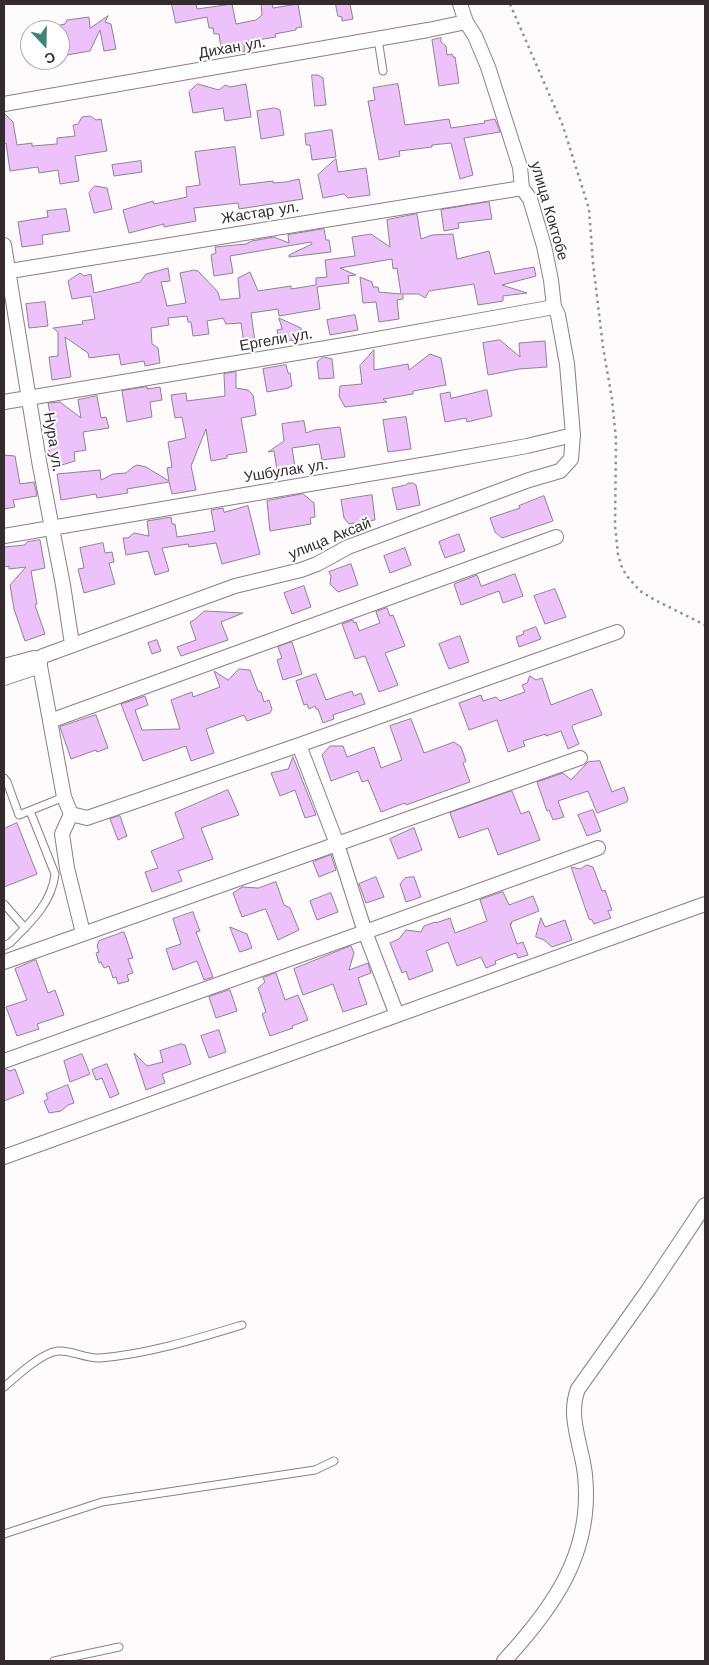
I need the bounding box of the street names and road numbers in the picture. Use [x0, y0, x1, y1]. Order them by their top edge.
street label: Дихан ул. [197, 33, 267, 63]
street label: улица Коктобе [526, 160, 572, 262]
street label: Жастар ул. [220, 198, 300, 228]
street label: Ергели ул. [238, 325, 314, 355]
street label: Нура ул. [39, 411, 67, 473]
street label: Ушбулак ул. [243, 455, 329, 487]
street label: улица Аксай [286, 514, 374, 564]

